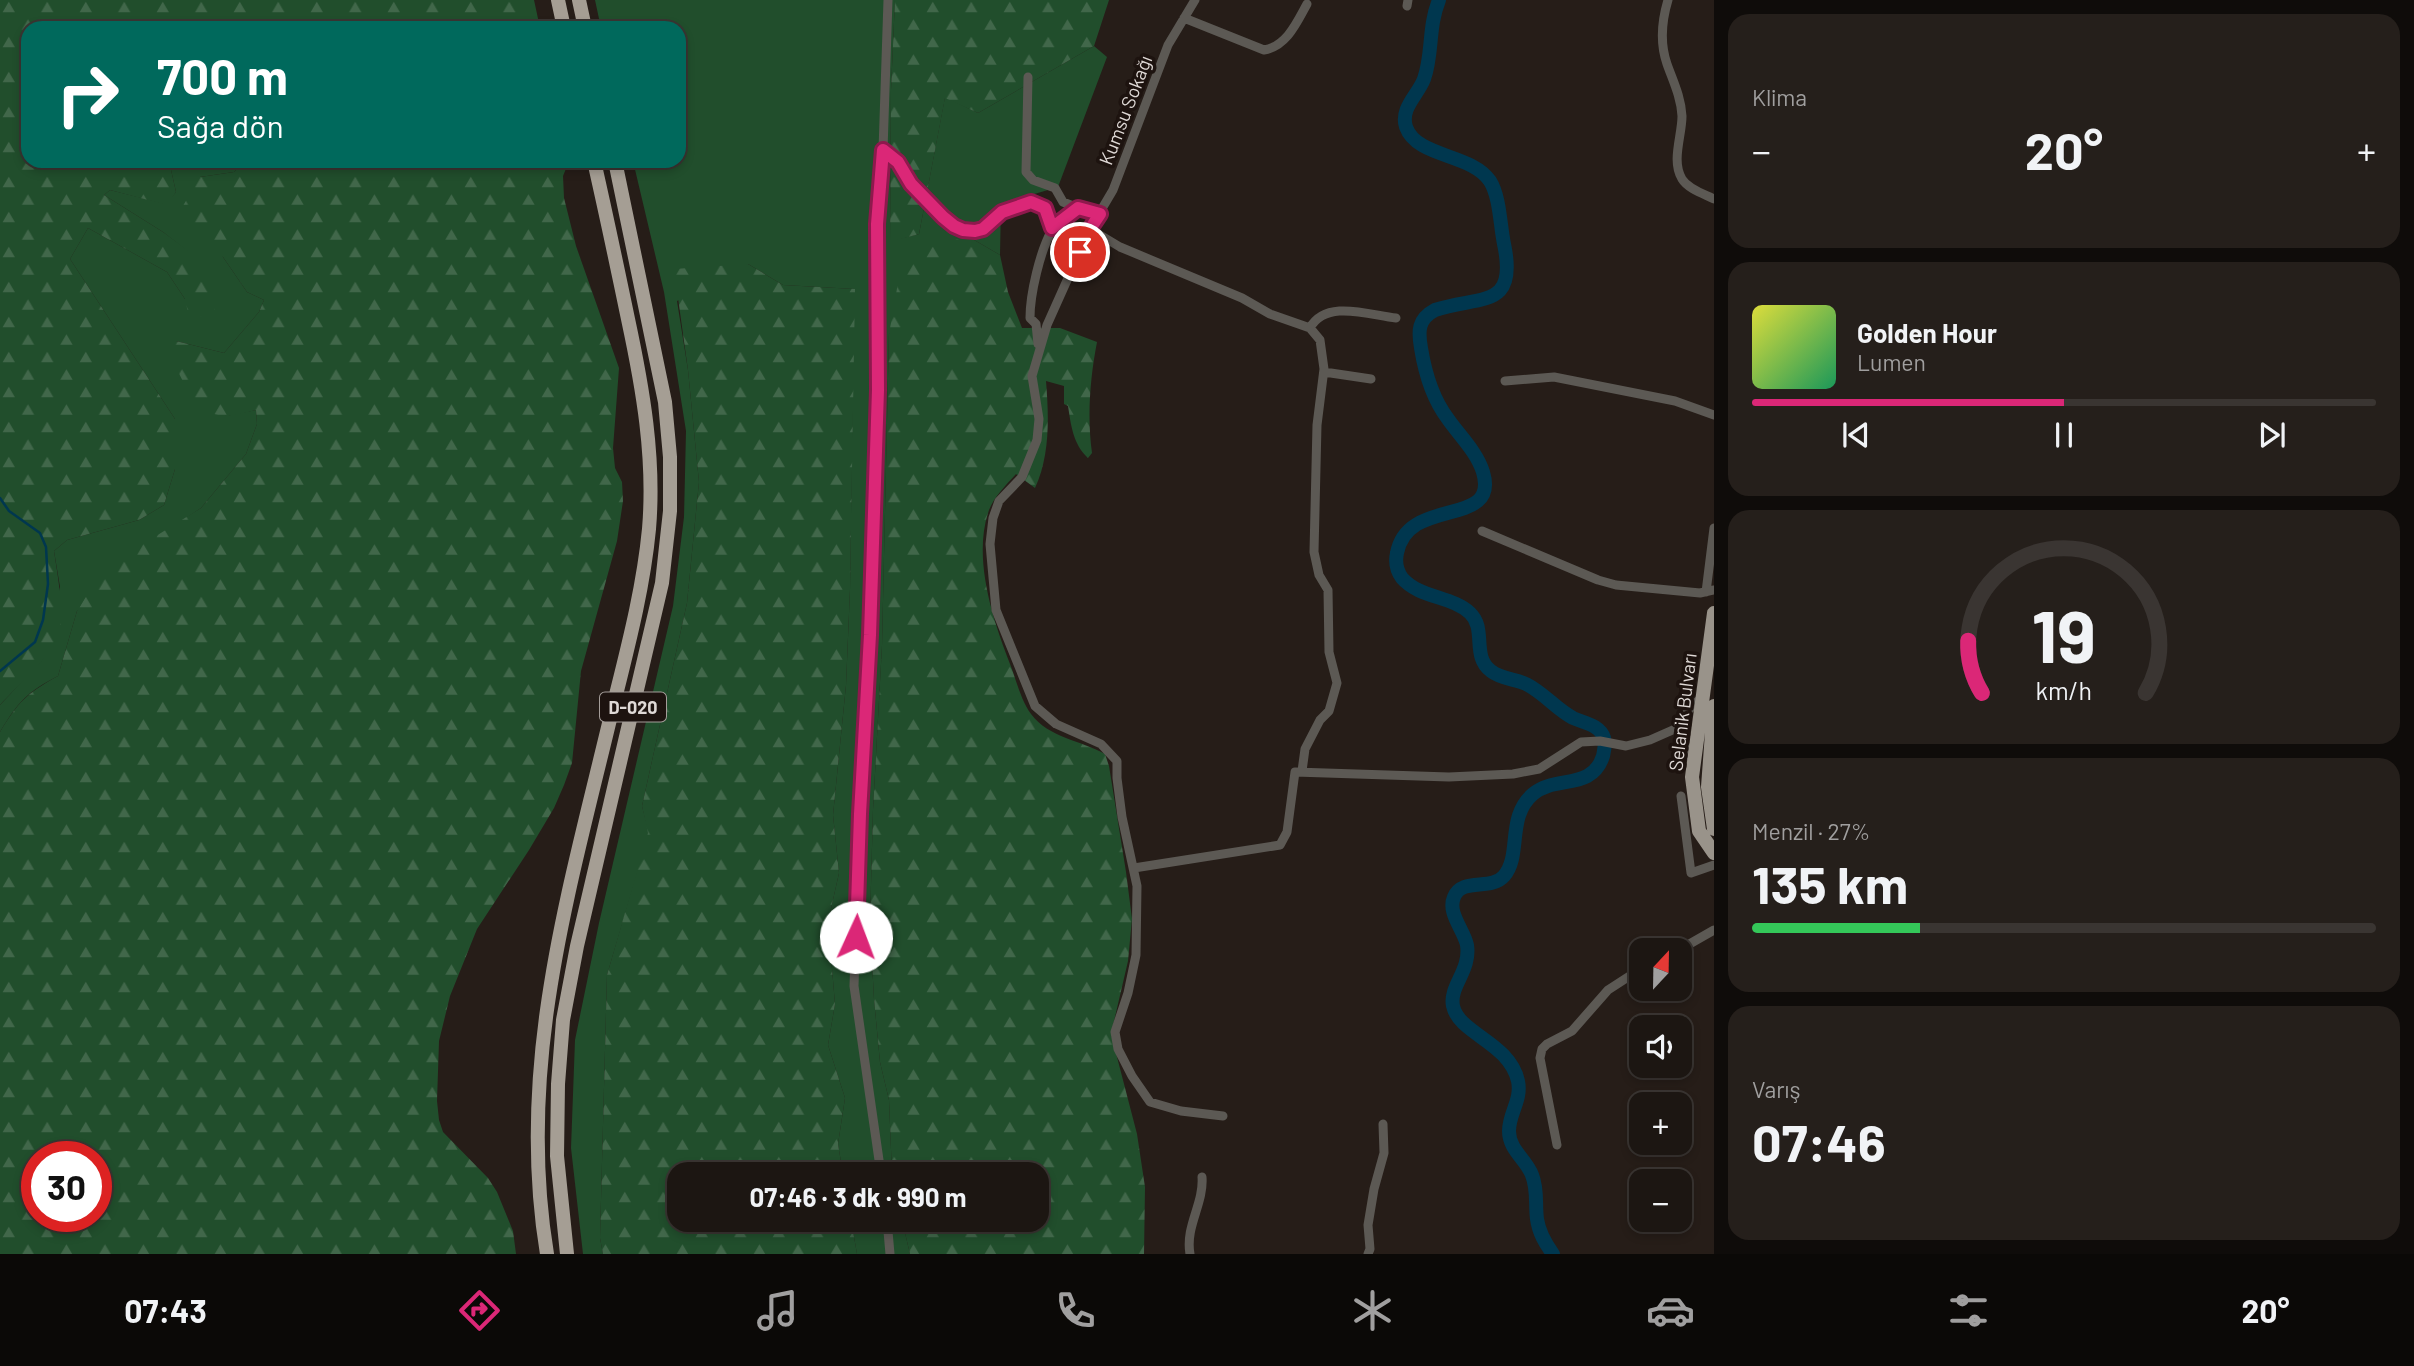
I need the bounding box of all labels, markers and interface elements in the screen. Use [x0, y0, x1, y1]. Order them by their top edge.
text: 700 m [157, 46, 288, 105]
icon: right [42, 49, 133, 140]
street label: Kumsu Sokağı [1094, 52, 1156, 168]
text: Klima [1752, 83, 1807, 111]
text: Sağa dön [157, 106, 284, 144]
text: 20° [2025, 118, 2103, 180]
text: − [1752, 127, 1771, 173]
text: + [2357, 127, 2376, 173]
pin [1050, 222, 1110, 282]
icon: arrive [1061, 233, 1099, 271]
text: Golden Hour [1857, 317, 1997, 348]
text: Lumen [1857, 348, 1926, 376]
icon: previous [1837, 416, 1875, 454]
icon: pause [2045, 416, 2083, 454]
icon: next [2253, 416, 2291, 454]
text: 19 [2032, 590, 2096, 678]
street label: Selanik Bulvarı [1663, 652, 1701, 772]
text: km/h [2036, 675, 2092, 705]
road number: D-020 [600, 692, 666, 722]
text: Menzil · 27% [1752, 817, 1870, 845]
text: 135 km [1752, 852, 1908, 914]
position arrow [819, 900, 893, 974]
north arrow [1629, 938, 1692, 1001]
map controls [1629, 938, 1692, 1232]
button: sound [1629, 1015, 1692, 1078]
text: Varış [1752, 1075, 1801, 1103]
button: + [1629, 1092, 1692, 1155]
text: 07:46 [1752, 1110, 1886, 1172]
speed limit sign: 30 [21, 1141, 112, 1232]
button: − [1629, 1169, 1692, 1232]
text: 07:46 · 3 dk · 990 m [749, 1181, 967, 1212]
icon: directions [455, 1286, 504, 1335]
icon: music [753, 1286, 802, 1335]
icon: phone [1051, 1286, 1100, 1335]
icon: climate [1348, 1286, 1397, 1335]
icon: car [1646, 1286, 1695, 1335]
icon: filters [1944, 1286, 1993, 1335]
text: 07:43 [124, 1291, 207, 1329]
text: 20° [2241, 1291, 2290, 1329]

